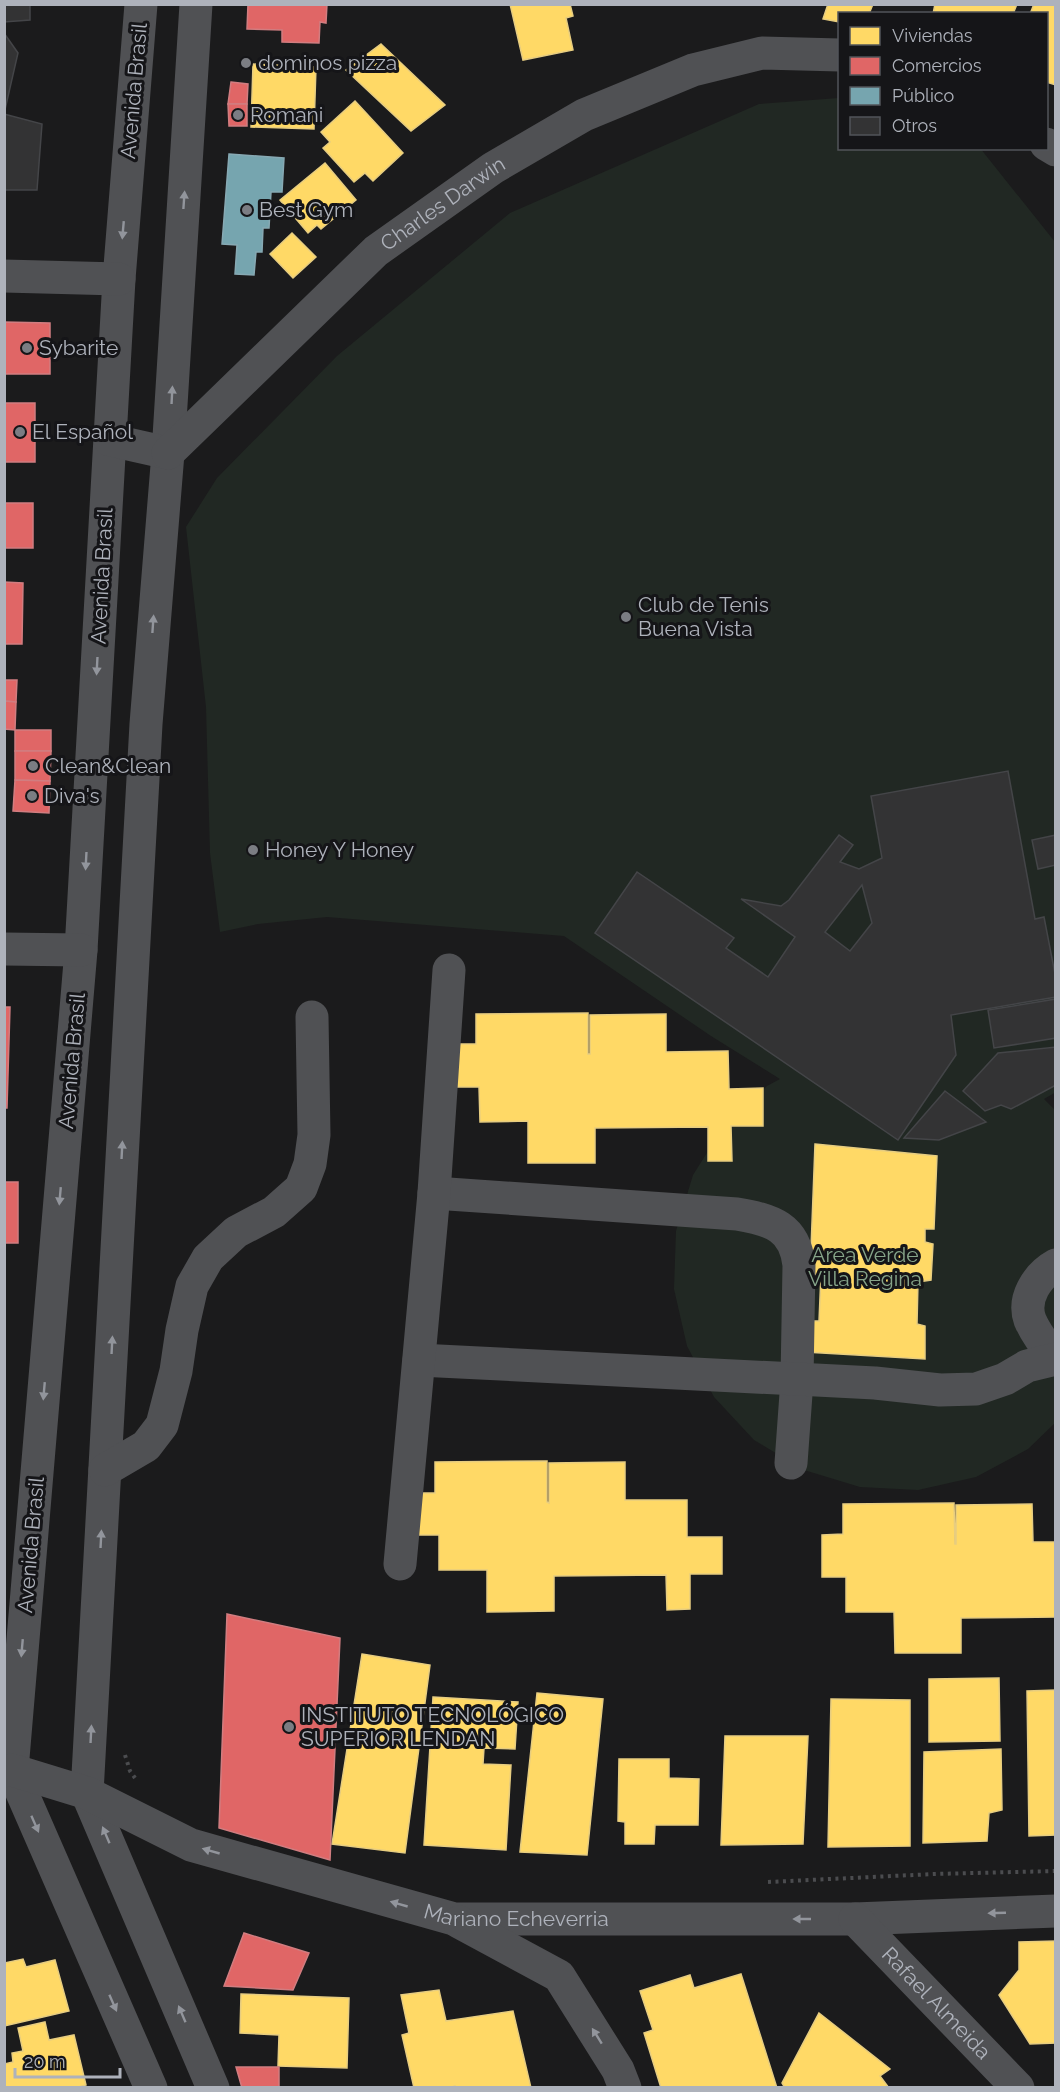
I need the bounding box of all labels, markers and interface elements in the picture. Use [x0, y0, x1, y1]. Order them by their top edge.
legend [838, 12, 1048, 150]
street label: Avenida Brasil [115, 22, 152, 160]
text: Viviendas [892, 25, 973, 46]
place label: dominos pizza [258, 50, 397, 75]
text: Comercios [892, 55, 982, 76]
marker: dominos pizza [239, 56, 253, 70]
text: Público [892, 85, 955, 106]
place label: Romani [250, 102, 323, 127]
marker: Romani [231, 108, 245, 122]
text: Otros [892, 115, 937, 136]
street label: Charles Darwin [376, 151, 509, 256]
one-way arrow [179, 191, 188, 210]
place label: Best Gym [259, 197, 353, 222]
marker: Best Gym [240, 203, 254, 217]
one-way arrow [118, 221, 128, 240]
place label: Sybarite [39, 335, 118, 360]
marker: Sybarite [20, 341, 34, 355]
one-way arrow [167, 385, 177, 404]
place label: El Español [32, 419, 133, 444]
marker: El Español [13, 425, 27, 439]
street label: Avenida Brasil [85, 507, 118, 645]
place label: Club de Tenis Buena Vista [638, 592, 769, 641]
marker: Club de Tenis Buena Vista [619, 610, 633, 624]
one-way arrow [149, 614, 158, 633]
one-way arrow [92, 656, 102, 675]
place label: Clean&Clean [45, 753, 171, 778]
marker: Clean&Clean [26, 759, 40, 773]
place label: Diva's [44, 783, 100, 808]
marker: Diva's [25, 789, 39, 803]
place label: Honey Y Honey [265, 837, 414, 862]
marker: Honey Y Honey [246, 843, 260, 857]
one-way arrow [81, 851, 90, 870]
street label: Avenida Brasil [53, 992, 90, 1130]
one-way arrow [118, 1140, 127, 1159]
one-way arrow [55, 1187, 65, 1206]
park label: Area Verde Villa Regina [808, 1242, 922, 1291]
one-way arrow [107, 1335, 116, 1354]
one-way arrow [39, 1381, 49, 1400]
street label: Avenida Brasil [12, 1476, 49, 1614]
one-way arrow [96, 1530, 106, 1549]
one-way arrow [17, 1638, 27, 1657]
place label: INSTITUTO TECNOLÓGICO SUPERIOR LENDAN [301, 1702, 564, 1751]
marker: INSTITUTO TECNOLÓGICO SUPERIOR LENDAN [282, 1720, 296, 1734]
one-way arrow [86, 1725, 95, 1744]
one-way arrow [31, 1815, 41, 1833]
one-way arrow [100, 1826, 110, 1844]
one-way arrow [202, 1846, 220, 1855]
street label: Mariano Echeverria [421, 1898, 609, 1931]
one-way arrow [390, 1899, 408, 1908]
one-way arrow [988, 1908, 1007, 1918]
one-way arrow [793, 1914, 812, 1924]
street label: Rafael Almeida [877, 1942, 996, 2064]
one-way arrow [109, 1994, 118, 2011]
one-way arrow [177, 2005, 187, 2023]
one-way arrow [592, 2028, 603, 2044]
scale bar [15, 2041, 120, 2079]
text: 20 m [24, 2051, 66, 2072]

